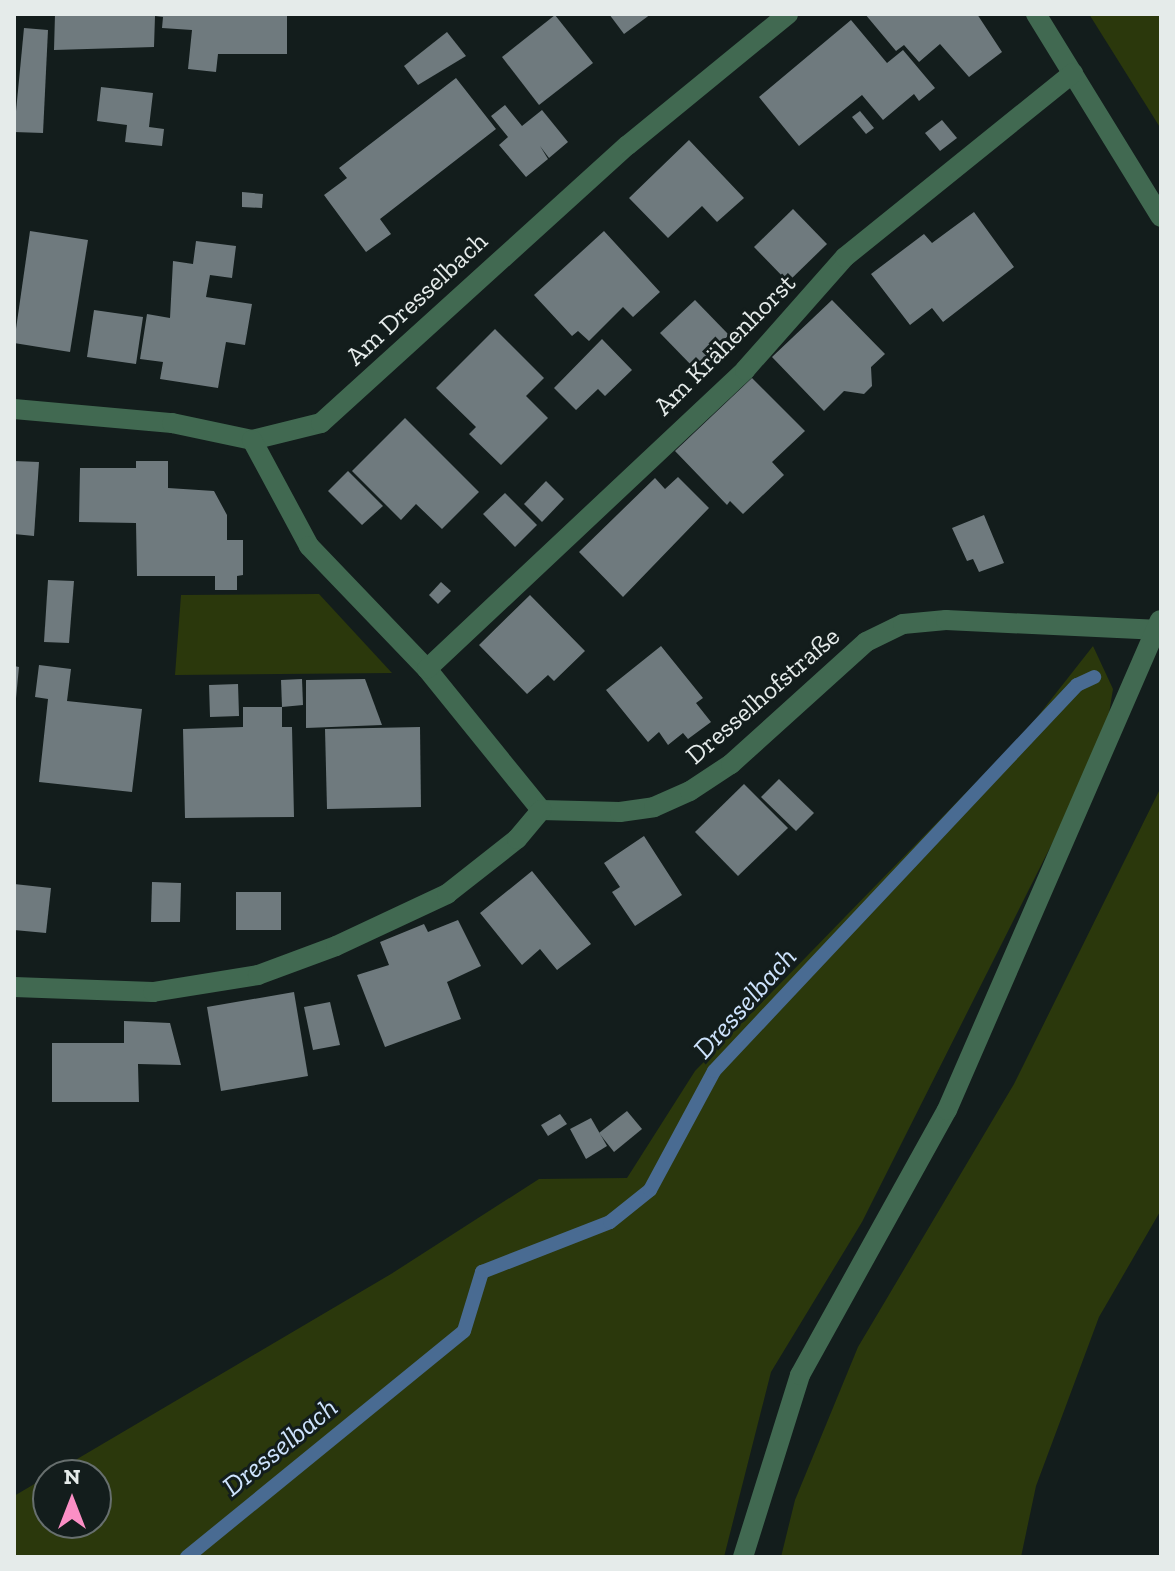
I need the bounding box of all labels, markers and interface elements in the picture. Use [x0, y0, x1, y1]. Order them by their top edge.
street label: Am Dresselbach [340, 226, 494, 372]
street label: Am Krähenhorst [648, 268, 802, 422]
street label: Dresselhofstraße [680, 621, 846, 771]
water label: Dresselbach [686, 940, 804, 1066]
water label: Dresselbach [216, 1391, 344, 1503]
north arrow [32, 1459, 112, 1539]
text: N [64, 1463, 80, 1490]

